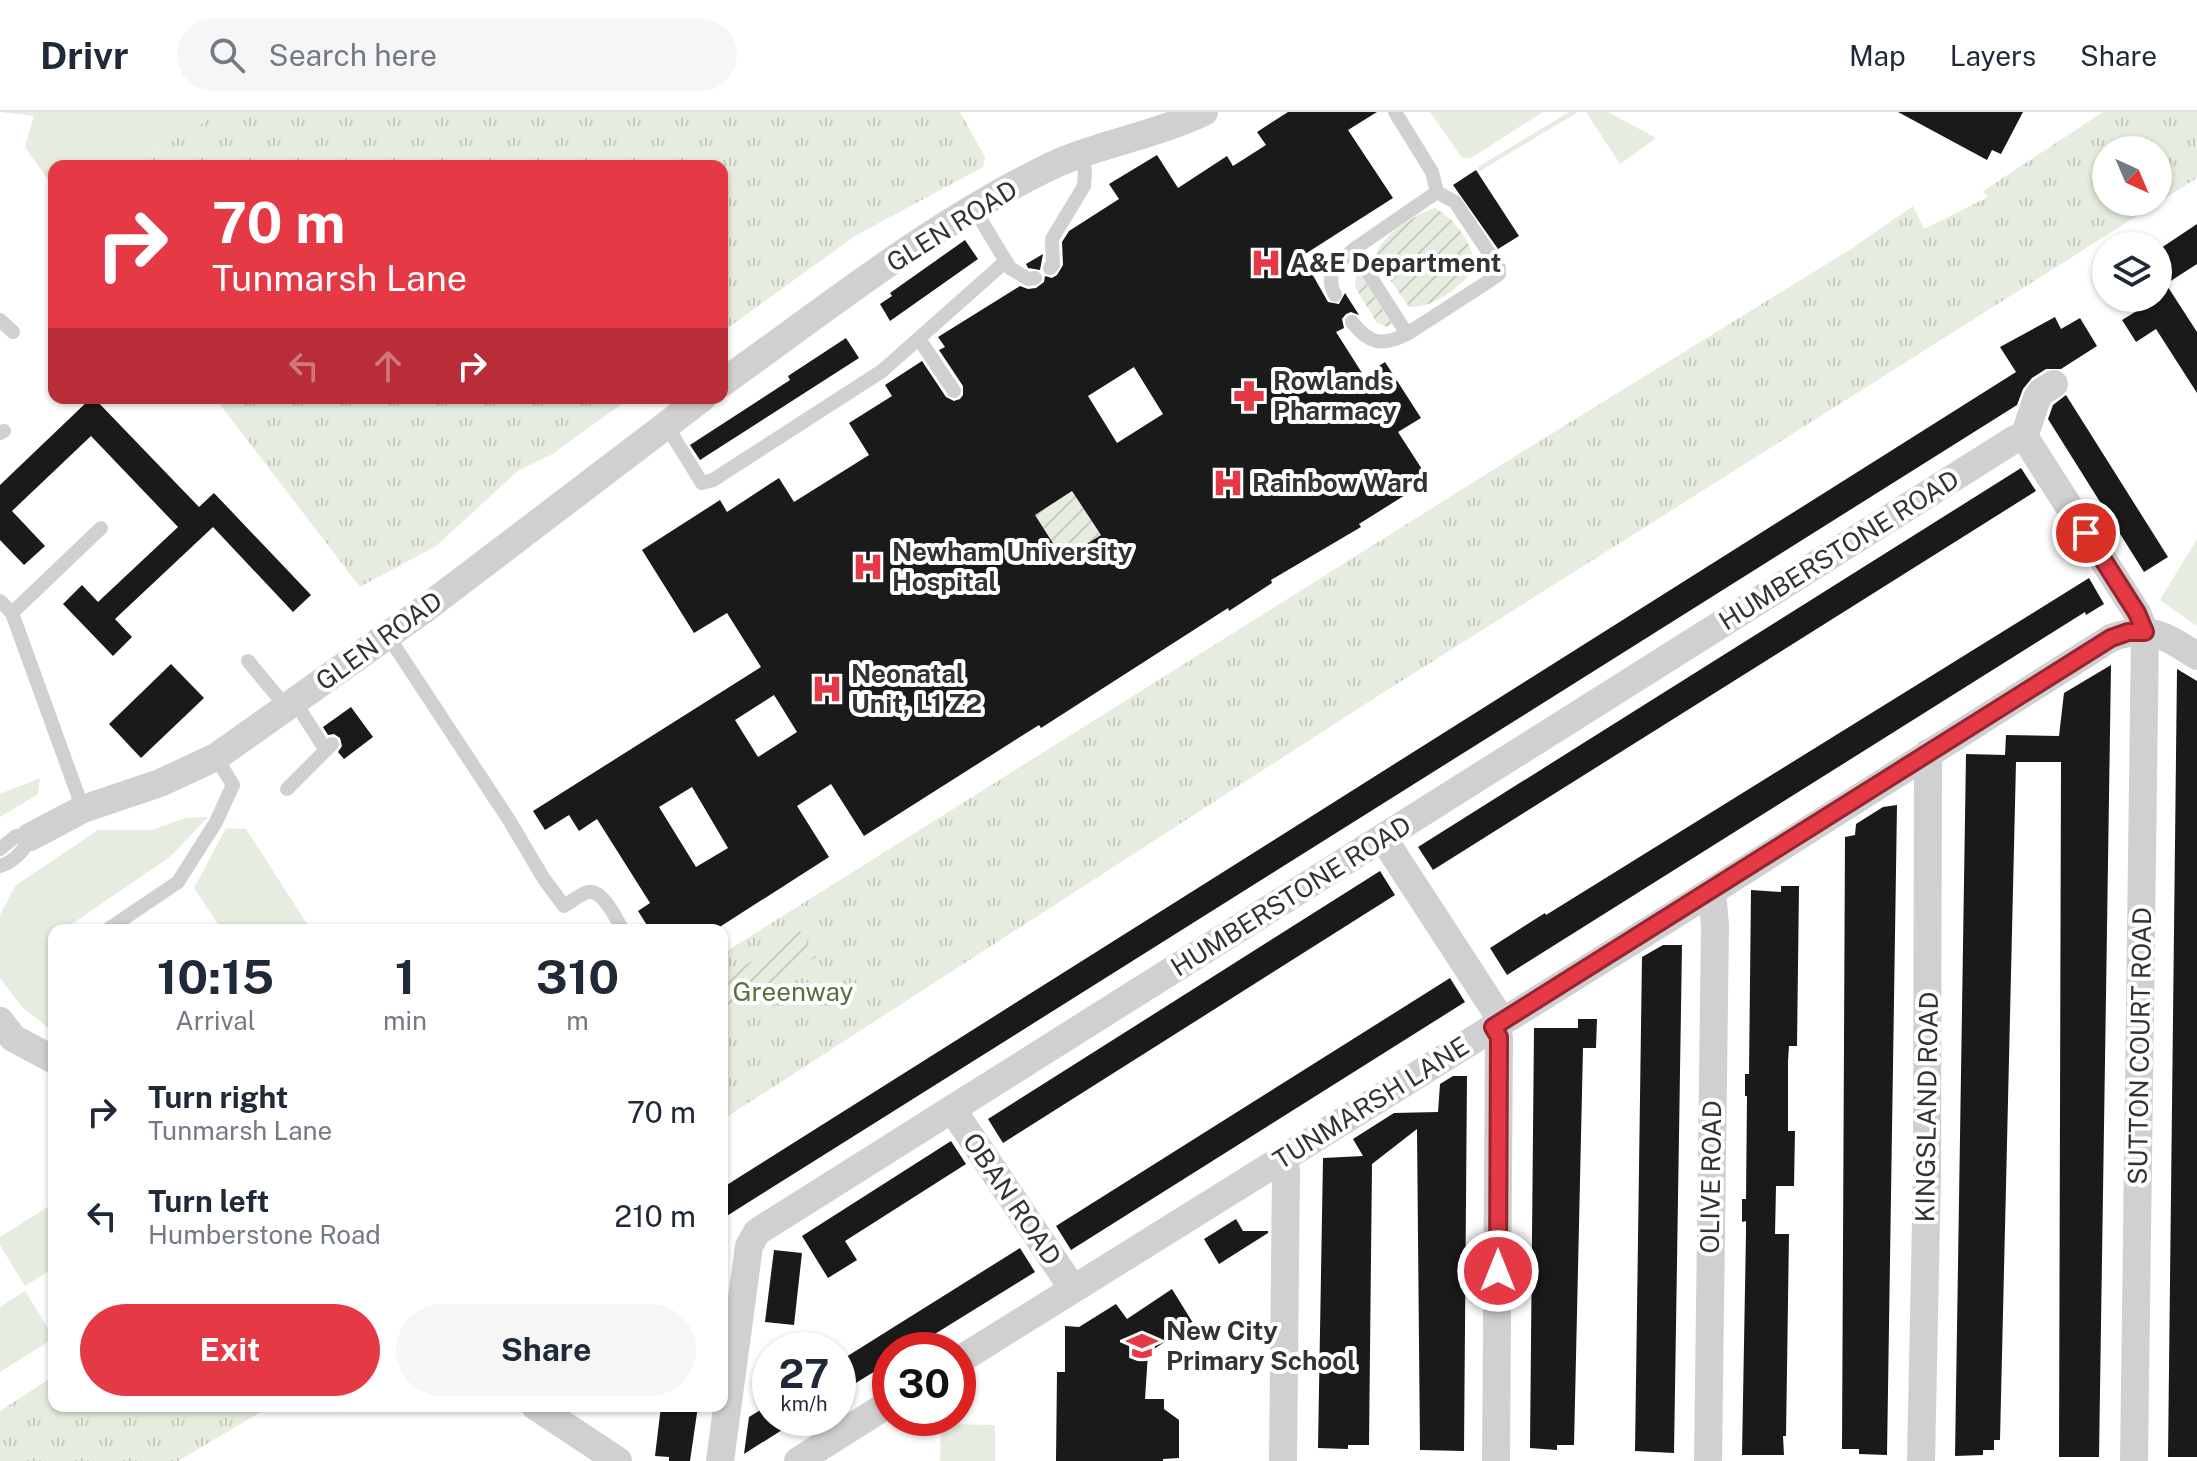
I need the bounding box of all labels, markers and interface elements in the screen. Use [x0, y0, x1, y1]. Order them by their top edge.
search box [177, 19, 737, 91]
text: Drivr [40, 33, 129, 78]
icon: search [205, 33, 249, 77]
text: Search here [269, 37, 437, 73]
text: Map [1849, 39, 1906, 72]
text: Layers [1950, 39, 2036, 72]
text: Share [2080, 39, 2157, 72]
north arrow [2092, 136, 2172, 216]
map controls [2092, 136, 2172, 312]
street label: GLEN ROAD [881, 173, 1023, 278]
text: 70 m [212, 190, 345, 256]
icon: right [80, 192, 184, 296]
button: layers [2092, 232, 2172, 312]
hospital icon: A&E Department [1249, 246, 1283, 280]
place label: A&E Department [1290, 247, 1501, 278]
text: Tunmarsh Lane [212, 257, 467, 299]
icon: left [282, 344, 326, 388]
icon: ahead [366, 344, 410, 388]
icon: right [450, 344, 494, 388]
place label: Rowlands Pharmacy [1273, 365, 1398, 426]
pharmacy icon: Rowlands Pharmacy [1232, 379, 1266, 413]
street label: HUMBERSTONE ROAD [1713, 463, 1965, 636]
hospital icon: Rainbow Ward [1211, 466, 1245, 500]
place label: Rainbow Ward [1252, 467, 1428, 498]
pin [2052, 499, 2120, 567]
icon: arrive [2064, 511, 2108, 555]
place label: Newham University Hospital [892, 536, 1133, 597]
hospital icon: Newham University Hospital [851, 550, 885, 584]
street label: GLEN ROAD [310, 584, 448, 697]
place label: Neonatal Unit, L1 Z2 [851, 658, 982, 719]
hospital icon: Neonatal Unit, L1 Z2 [810, 672, 844, 706]
street label: HUMBERSTONE ROAD [1165, 809, 1417, 982]
street label: SUTTON COURT ROAD [2122, 907, 2157, 1185]
text: 10:15 [157, 948, 274, 1005]
text: 1 [395, 948, 415, 1005]
text: 310 [536, 948, 619, 1005]
park label: Greenway [733, 976, 854, 1007]
street label: KINGSLAND ROAD [1909, 991, 1944, 1223]
text: Arrival [175, 1005, 256, 1036]
text: min [383, 1005, 427, 1036]
text: m [566, 1005, 589, 1036]
street label: TUNMARSH LANE [1267, 1030, 1474, 1175]
text: Turn right [148, 1079, 288, 1115]
icon: right [80, 1090, 124, 1134]
text: 70 m [627, 1094, 696, 1130]
street label: OLIVE ROAD [1694, 1100, 1727, 1254]
text: Tunmarsh Lane [148, 1115, 332, 1146]
street label: OBAN ROAD [957, 1127, 1068, 1271]
text: Turn left [148, 1183, 269, 1219]
icon: left [80, 1194, 124, 1238]
text: 210 m [614, 1198, 696, 1234]
text: Humberstone Road [148, 1219, 381, 1250]
position arrow [1456, 1229, 1540, 1313]
button: Exit [80, 1304, 380, 1396]
button: Share [396, 1304, 696, 1396]
place label: New City Primary School [1166, 1315, 1356, 1376]
school or university icon: New City Primary School [1125, 1329, 1159, 1363]
speed limit sign: 30 [872, 1332, 976, 1436]
text: 27 [779, 1350, 829, 1397]
text: km/h [780, 1392, 828, 1416]

